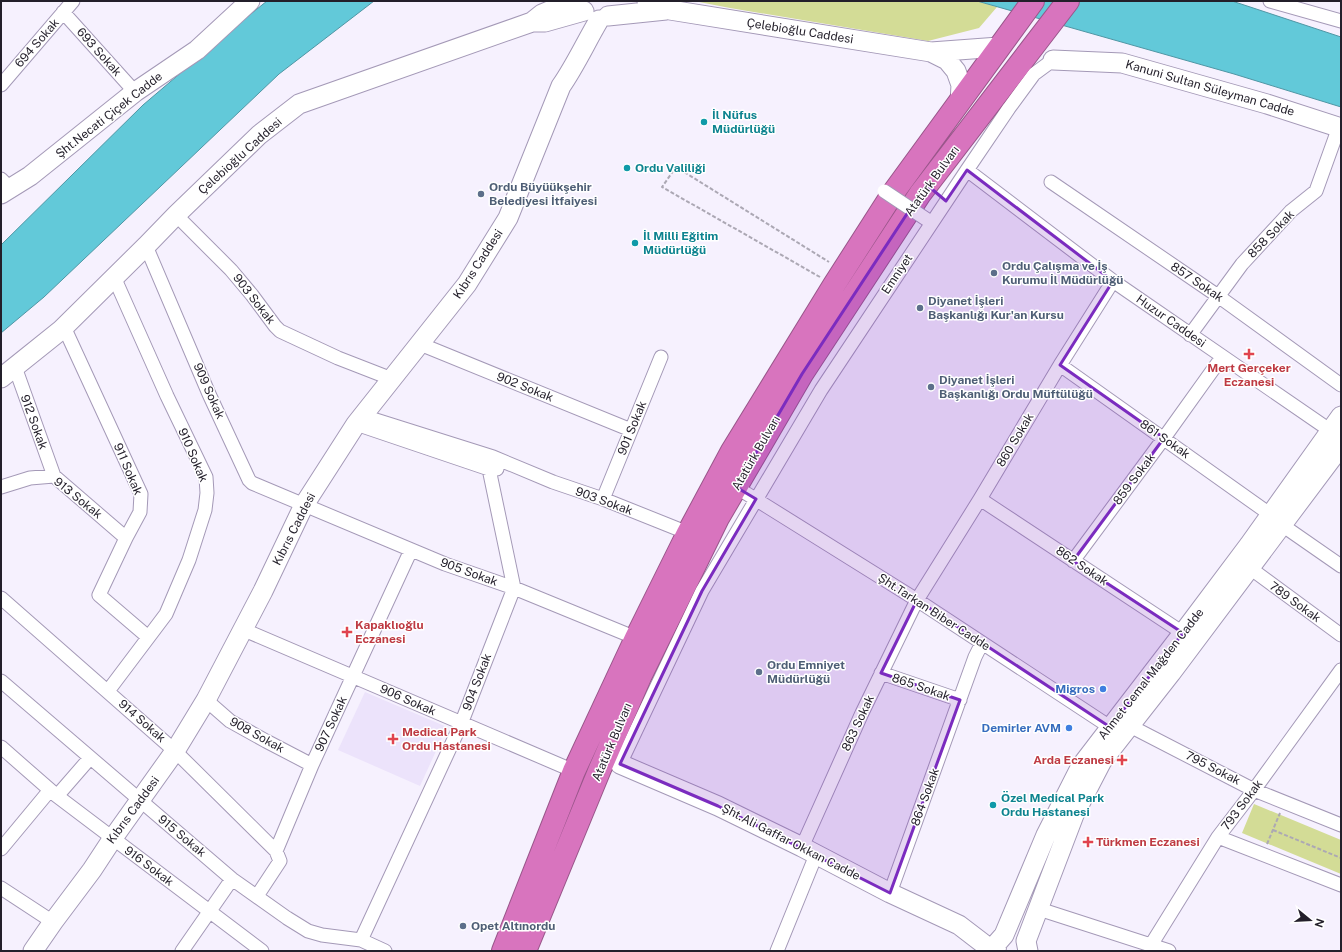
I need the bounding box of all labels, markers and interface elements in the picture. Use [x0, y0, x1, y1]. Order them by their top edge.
street label: 694 Sokak [12, 16, 62, 70]
street label: Çelebioğlu Caddesi [746, 16, 854, 46]
street label: 693 Sokak [74, 25, 124, 79]
street label: Kanuni Sultan Süleyman Cadde [1124, 57, 1296, 119]
street label: Şht.Necati Çiçek Cadde [53, 69, 165, 161]
place label: İl Nüfus Müdürlüğü [712, 108, 775, 136]
street label: Çelebioğlu Caddesi [195, 115, 285, 197]
marker: İl Nüfus Müdürlüğü [699, 117, 709, 127]
street label: Atatürk Bulvarı [902, 143, 962, 219]
place label: Ordu Valiliği [635, 161, 705, 175]
marker: Ordu Valiliği [622, 163, 632, 173]
place label: Ordu Büyüükşehir Belediyesi İtfaiyesi [489, 180, 597, 208]
marker: Ordu Büyüükşehir Belediyesi İtfaiyesi [476, 189, 486, 199]
street label: 858 Sokak [1245, 207, 1297, 261]
street label: Kıbrıs Caddesi [450, 227, 506, 301]
place label: İl Milli Eğitim Müdürlüğü [643, 229, 719, 257]
marker: İl Milli Eğitim Müdürlüğü [630, 238, 640, 248]
street label: Emniyet [879, 251, 916, 297]
place label: Ordu Çalışma ve İş Kurumu İl Müdürlüğü [1002, 259, 1124, 287]
street label: 857 Sokak [1168, 259, 1226, 305]
marker: Ordu Çalışma ve İş Kurumu İl Müdürlüğü [989, 268, 999, 278]
street label: 903 Sokak [230, 271, 278, 327]
street label: Huzur Caddesi [1134, 292, 1208, 350]
place label: Diyanet İşleri Başkanlığı Kur'an Kursu [928, 294, 1064, 322]
marker: Diyanet İşleri Başkanlığı Kur'an Kursu [915, 303, 925, 313]
marker: Mert Gerçeker Eczanesi [1244, 349, 1254, 359]
street label: 909 Sokak [190, 361, 228, 421]
place label: Mert Gerçeker Eczanesi [1207, 361, 1291, 389]
street label: 902 Sokak [495, 369, 555, 405]
place label: Diyanet İşleri Başkanlığı Ordu Müftülüğü [939, 373, 1093, 401]
marker: Diyanet İşleri Başkanlığı Ordu Müftülüğü [926, 382, 936, 392]
street label: 912 Sokak [18, 393, 50, 452]
street label: 901 Sokak [615, 399, 649, 457]
street label: 860 Sokak [994, 410, 1037, 469]
street label: Atatürk Bulvarı [729, 413, 783, 493]
street label: 861 Sokak [1137, 417, 1193, 461]
street label: 910 Sokak [175, 426, 211, 484]
street label: 911 Sokak [111, 441, 145, 497]
street label: 859 Sokak [1110, 450, 1158, 507]
street label: 913 Sokak [51, 474, 105, 522]
street label: 903 Sokak [573, 484, 635, 518]
street label: Kıbrıs Caddesi [270, 490, 318, 568]
street label: 862 Sokak [1053, 543, 1111, 589]
street label: 905 Sokak [438, 555, 500, 589]
street label: Şht.Tarkan Biber Cadde [875, 571, 993, 654]
street label: 789 Sokak [1267, 579, 1324, 625]
street label: Ahmet Cemal Mağden Cadde [1095, 605, 1207, 742]
place label: Kapaklıoğlu Eczanesi [355, 618, 424, 646]
marker: Kapaklıoğlu Eczanesi [342, 627, 352, 637]
street label: 904 Sokak [460, 651, 494, 713]
place label: Ordu Emniyet Müdürlüğü [767, 658, 845, 686]
marker: Ordu Emniyet Müdürlüğü [754, 667, 764, 677]
street label: 865 Sokak [890, 671, 952, 704]
street label: 906 Sokak [378, 681, 438, 719]
place label: Migros [1055, 682, 1095, 696]
marker: Migros [1098, 684, 1108, 694]
street label: 863 Sokak [839, 692, 877, 753]
street label: 907 Sokak [312, 694, 350, 754]
street label: 914 Sokak [116, 697, 169, 745]
street label: Atatürk Bulvarı [589, 701, 635, 783]
street label: 908 Sokak [227, 714, 287, 756]
place label: Demirler AVM [982, 721, 1061, 735]
marker: Demirler AVM [1064, 723, 1074, 733]
place label: Medical Park Ordu Hastanesi [402, 725, 491, 753]
marker: Medical Park Ordu Hastanesi [387, 733, 399, 745]
street label: 795 Sokak [1183, 748, 1243, 788]
place label: Arda Eczanesi [1033, 753, 1114, 767]
marker: Arda Eczanesi [1117, 755, 1127, 765]
street label: 864 Sokak [908, 766, 942, 828]
street label: Kıbrıs Caddesi [104, 774, 162, 846]
street label: 793 Sokak [1218, 777, 1266, 833]
place label: Özel Medical Park Ordu Hastanesi [1001, 790, 1104, 819]
marker: Özel Medical Park Ordu Hastanesi [988, 800, 998, 810]
street label: Şht.Ali Gaffar Okkan Cadde [719, 801, 863, 883]
street label: 915 Sokak [155, 812, 209, 860]
place label: Türkmen Eczanesi [1096, 835, 1200, 849]
marker: Türkmen Eczanesi [1083, 837, 1093, 847]
street label: 916 Sokak [122, 843, 176, 889]
north arrow [1290, 900, 1330, 940]
text: N [1312, 917, 1327, 929]
place label: Opet Altınordu [471, 919, 556, 933]
marker: Opet Altınordu [458, 921, 468, 931]

